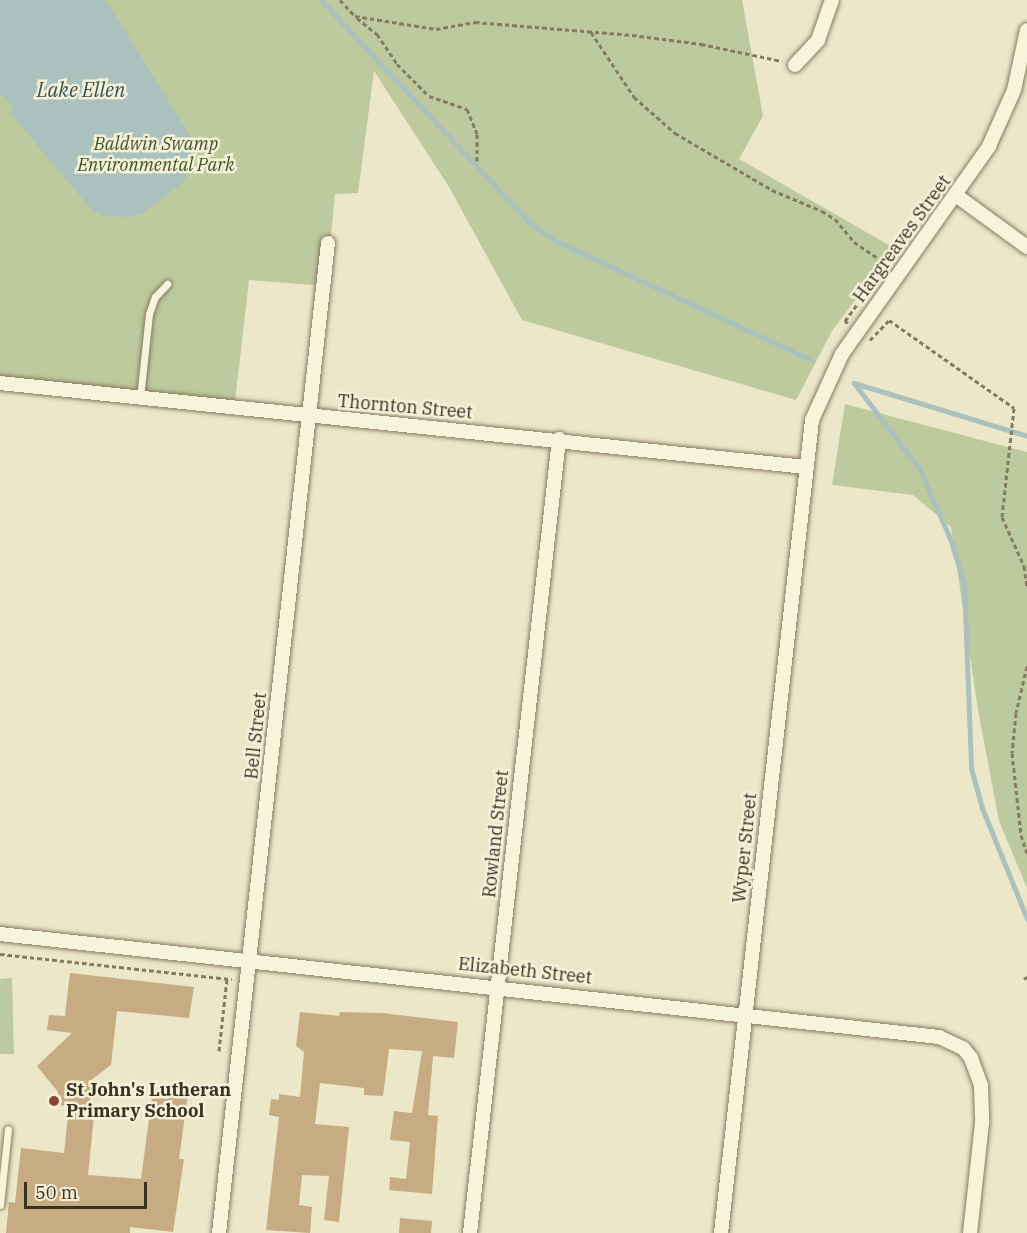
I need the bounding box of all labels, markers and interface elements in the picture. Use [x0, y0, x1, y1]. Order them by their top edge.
water label: Lake Ellen [37, 77, 125, 101]
park label: Baldwin Swamp Environmental Park [77, 134, 235, 176]
street label: Hargreaves Street [849, 171, 955, 307]
street label: Thornton Street [337, 390, 473, 424]
street label: Bell Street [241, 691, 271, 781]
street label: Rowland Street [479, 769, 513, 899]
street label: Wyper Street [728, 792, 762, 904]
street label: Elizabeth Street [457, 953, 593, 989]
place label: St John's Lutheran Primary School [66, 1080, 231, 1122]
marker: St John's Lutheran Primary School [47, 1094, 61, 1108]
scale bar [27, 1170, 150, 1208]
text: 50 m [35, 1181, 78, 1204]

